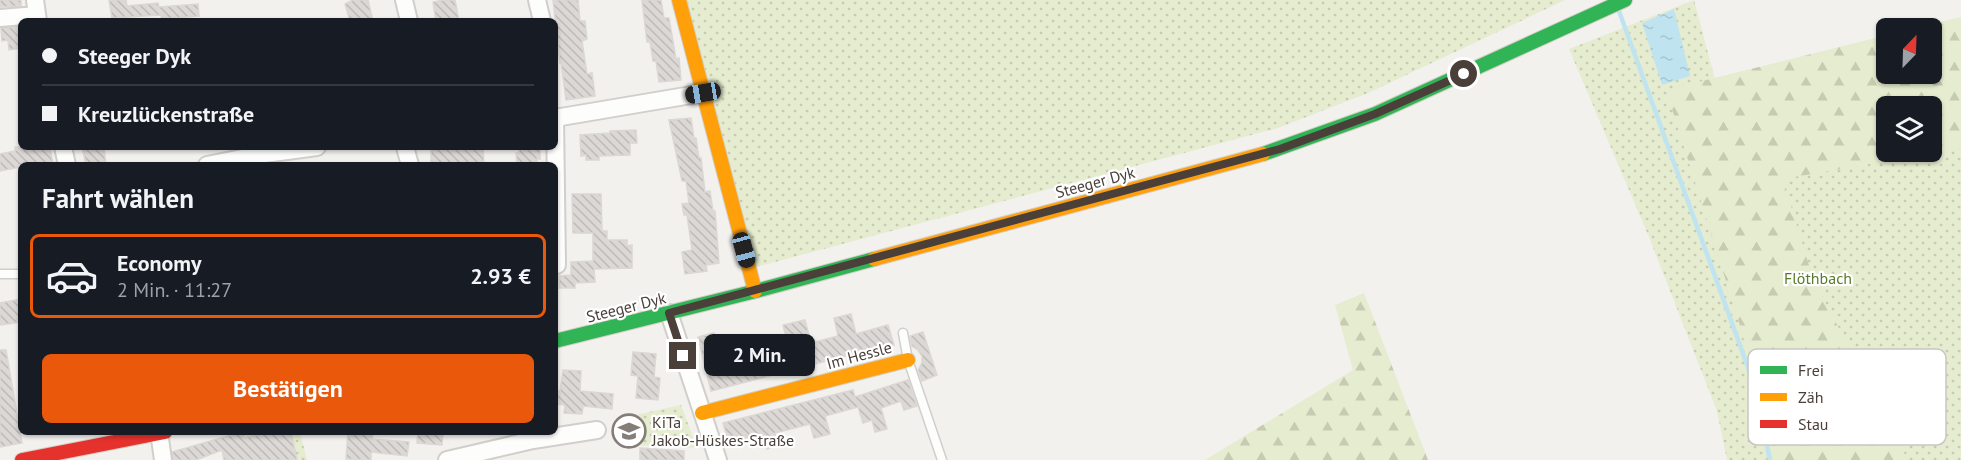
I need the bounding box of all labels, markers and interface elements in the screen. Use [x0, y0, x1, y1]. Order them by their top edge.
north arrow [1876, 18, 1942, 84]
map controls [1876, 18, 1942, 162]
text: Steeger Dyk [78, 42, 191, 70]
route start [1450, 60, 1477, 87]
car [684, 81, 722, 105]
button: layers [1876, 96, 1942, 162]
text: Kreuzlückenstraße [78, 100, 254, 128]
street label: Steeger Dyk [1053, 162, 1137, 202]
text: Fahrt wählen [42, 181, 194, 215]
car [731, 230, 757, 270]
icon: car [45, 249, 99, 303]
text: Economy [117, 249, 201, 277]
text: 2.93 € [470, 262, 531, 290]
park label: Flöthbach [1784, 268, 1852, 288]
text: 2 Min. · 11:27 [117, 277, 232, 303]
street label: Steeger Dyk [584, 287, 668, 327]
callout: 2 Min. [704, 335, 815, 377]
street label: Im Hessle [824, 337, 894, 373]
route end [669, 342, 696, 369]
text: 2 Min. [733, 342, 786, 368]
legend [1748, 349, 1946, 445]
button: Bestätigen [42, 354, 534, 423]
text: Frei [1798, 360, 1824, 380]
text: Zäh [1798, 387, 1823, 407]
place label: KiTa Jakob-Hüskes-Straße [651, 412, 794, 450]
school or university icon: KiTa Jakob-Hüskes-Straße [611, 413, 647, 449]
text: Stau [1798, 414, 1828, 434]

